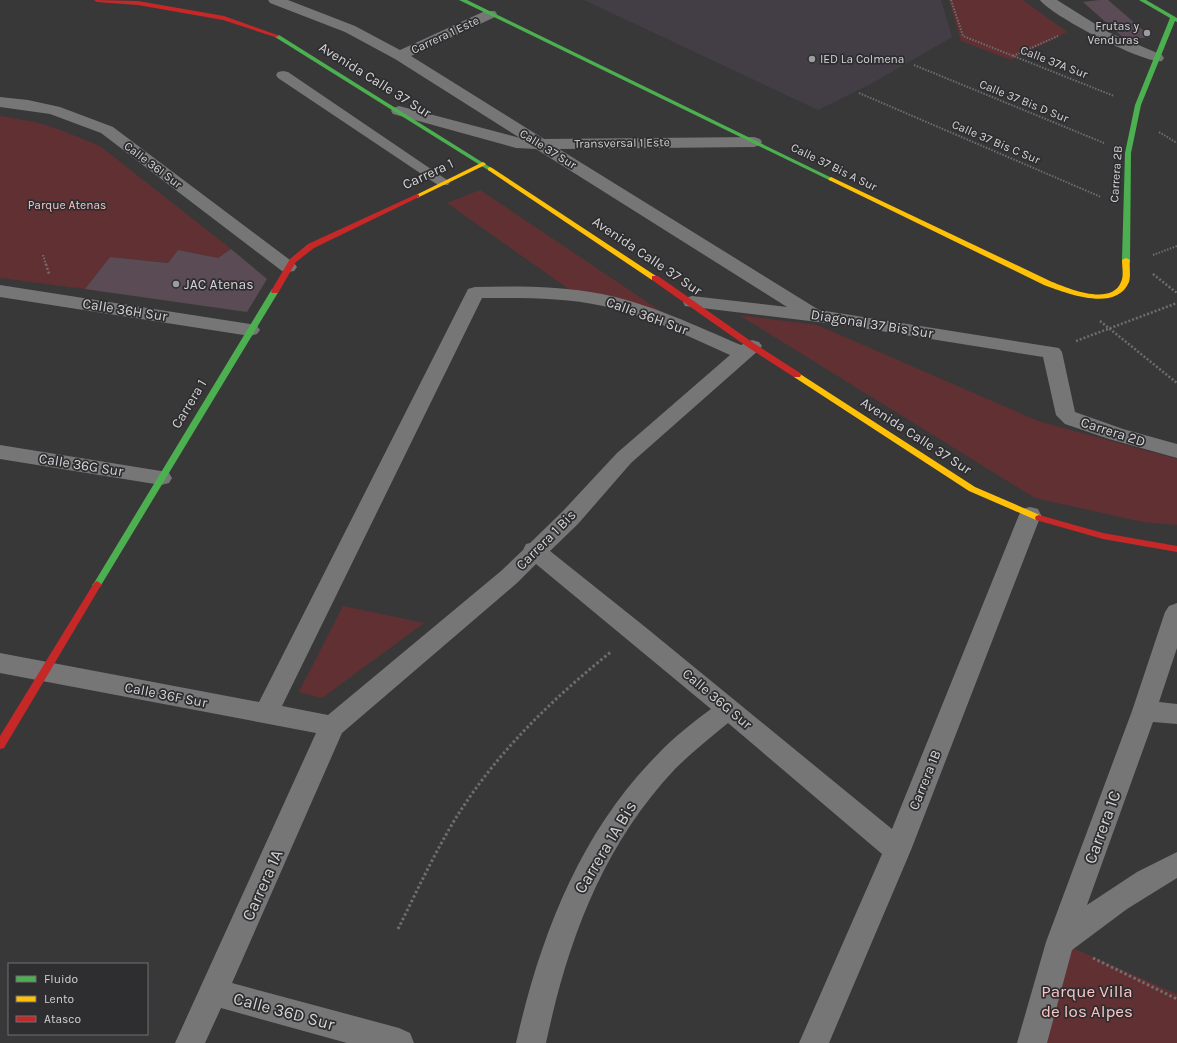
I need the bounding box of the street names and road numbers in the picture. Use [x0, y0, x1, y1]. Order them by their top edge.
street label: Carrera 1 Este [409, 13, 481, 57]
street label: Avenida Calle 37 Sur [316, 39, 435, 122]
street label: Calle 37A Sur [1018, 43, 1090, 81]
street label: Calle 37 Bis D Sur [977, 77, 1071, 126]
street label: Calle 37 Bis C Sur [950, 117, 1043, 167]
street label: Calle 37 Sur [517, 126, 579, 172]
street label: Transversal 1 Este [574, 135, 670, 151]
street label: Calle 36I Sur [121, 139, 185, 192]
street label: Calle 37 Bis A Sur [789, 140, 880, 194]
street label: Carrera 2B [1107, 145, 1125, 203]
street label: Carrera 1 [400, 155, 456, 193]
street label: Avenida Calle 37 Sur [589, 213, 706, 300]
street label: Calle 36H Sur [604, 293, 691, 339]
street label: Calle 36H Sur [81, 295, 170, 325]
street label: Diagonal 37 Bis Sur [810, 306, 935, 342]
street label: Carrera 1 [168, 376, 210, 432]
street label: Avenida Calle 37 Sur [857, 394, 975, 479]
street label: Carrera 2D [1078, 414, 1148, 450]
street label: Calle 36G Sur [38, 450, 125, 480]
street label: Carrera 1 Bis [512, 506, 580, 574]
street label: Calle 36G Sur [679, 665, 756, 734]
street label: Calle 36F Sur [123, 679, 210, 711]
street label: Carrera 1B [905, 748, 945, 812]
street label: Carrera 1C [1080, 788, 1124, 866]
street label: Carrera 1A Bis [570, 797, 640, 897]
street label: Carrera 1A [237, 846, 287, 924]
street label: Calle 36D Sur [231, 988, 338, 1034]

